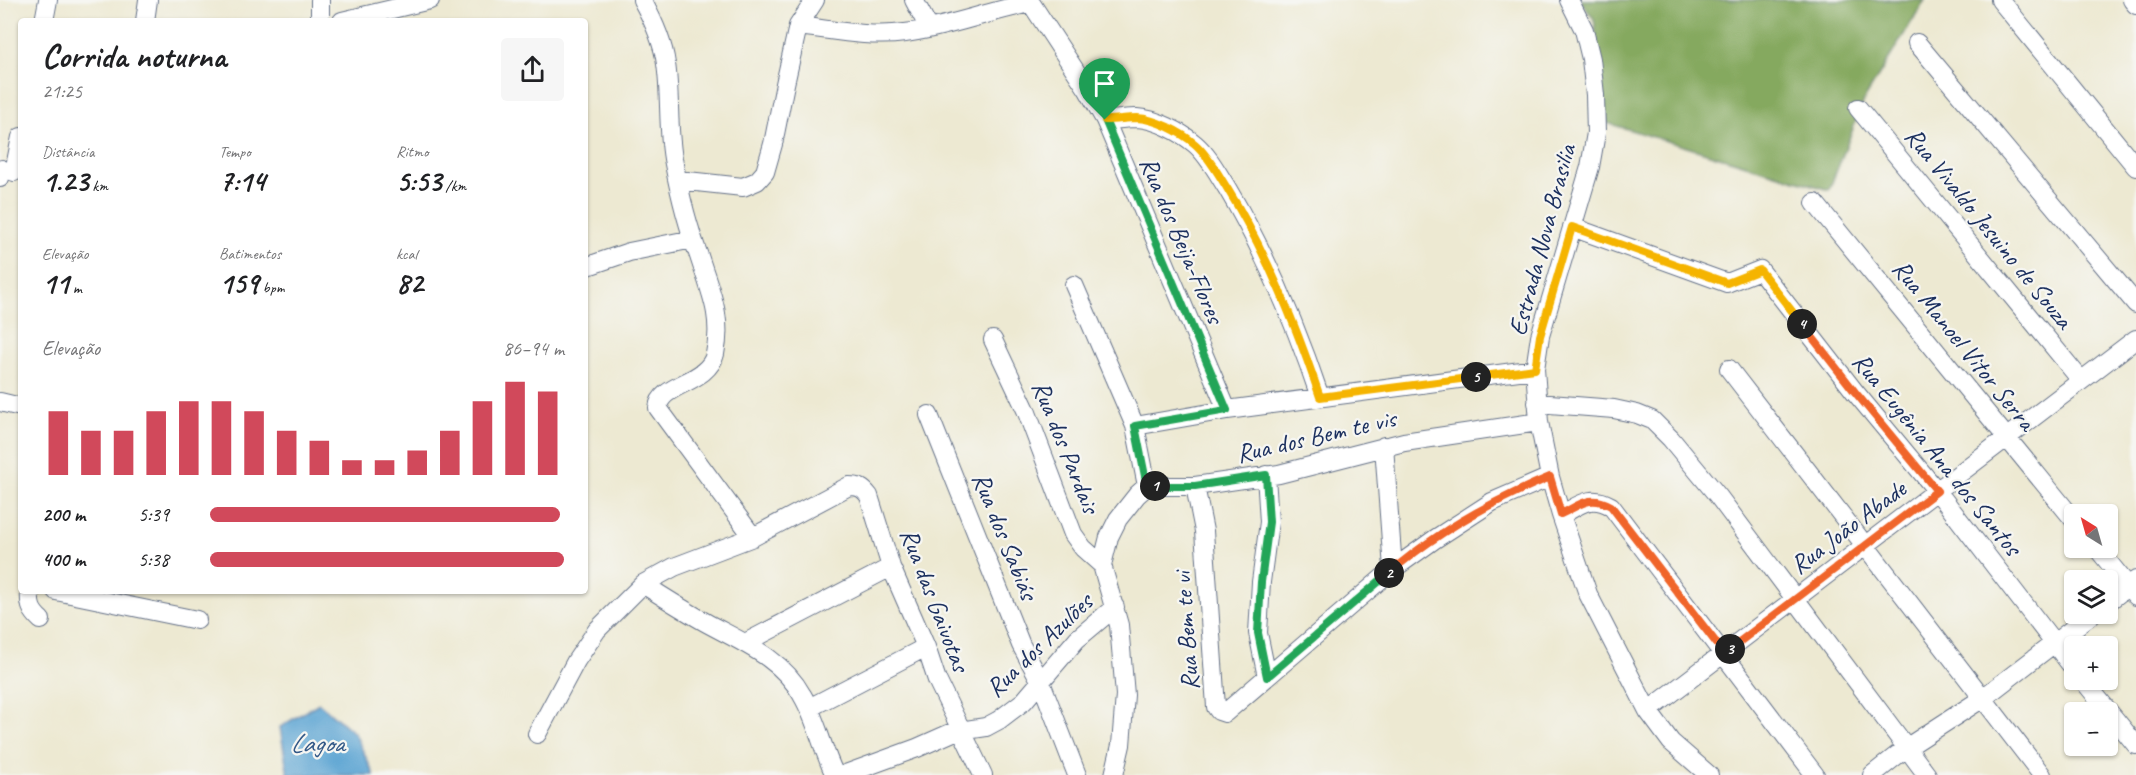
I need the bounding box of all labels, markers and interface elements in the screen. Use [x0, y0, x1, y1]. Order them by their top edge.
text: Corrida noturna [42, 35, 226, 77]
button: share [501, 38, 564, 101]
pin [1079, 58, 1130, 120]
icon: arrive [1088, 67, 1121, 100]
text: 21:25 [42, 79, 82, 104]
street label: Rua Vivaldo Jesuino de Souza [1898, 121, 2081, 337]
street label: Estrada Nova Brasilia [1501, 139, 1584, 339]
text: Distância [42, 142, 94, 162]
text: Tempo [219, 142, 251, 162]
text: Ritmo [396, 142, 428, 162]
street label: Rua dos Beija-Flores [1132, 152, 1233, 330]
text: 1.23 [42, 162, 88, 200]
text: 7:14 [219, 162, 265, 200]
text: 5:53 [396, 162, 441, 200]
text: km [88, 176, 108, 196]
text: /km [441, 176, 466, 196]
text: Elevação [42, 244, 88, 264]
text: Batimentos [219, 244, 281, 264]
text: kcal [396, 244, 417, 264]
street label: Rua Manoel Vitor Serra [1885, 253, 2045, 439]
text: 11 [42, 264, 69, 302]
text: 159 [219, 264, 259, 302]
text: 82 [396, 264, 423, 302]
text: m [69, 278, 82, 298]
text: bpm [259, 278, 285, 298]
pin: 4 [1787, 309, 1817, 339]
text: 4 [1798, 314, 1806, 334]
text: Elevação [42, 336, 100, 361]
text: 86–94 m [503, 336, 564, 361]
street label: Rua Eugênia Ana dos Santos [1845, 346, 2030, 564]
pin: 5 [1461, 362, 1491, 392]
text: 5 [1473, 367, 1479, 387]
street label: Rua dos Pardais [1024, 376, 1108, 520]
street label: Rua dos Bem te vis [1233, 401, 1401, 470]
street label: Rua dos Sabiás [965, 468, 1046, 606]
pin: 1 [1140, 471, 1170, 501]
street label: Rua João Abade [1783, 472, 1914, 581]
text: 1 [1151, 476, 1159, 496]
text: 200 m [42, 502, 85, 527]
text: 5:39 [138, 502, 169, 527]
north arrow [2064, 504, 2118, 558]
map controls [2064, 504, 2118, 756]
street label: Rua das Gaivotas [893, 524, 978, 678]
text: 400 m [42, 547, 85, 572]
text: 5:38 [138, 547, 169, 572]
pin: 2 [1374, 558, 1404, 588]
text: 2 [1385, 563, 1393, 583]
street label: Rua Bem te vi [1165, 567, 1207, 691]
button: layers [2064, 570, 2118, 624]
street label: Rua dos Azulões [979, 584, 1101, 704]
pin: 3 [1715, 634, 1745, 664]
button: + [2064, 636, 2118, 690]
text: 3 [1726, 639, 1734, 659]
button: − [2064, 702, 2118, 756]
water label: Lagoa [290, 726, 347, 760]

